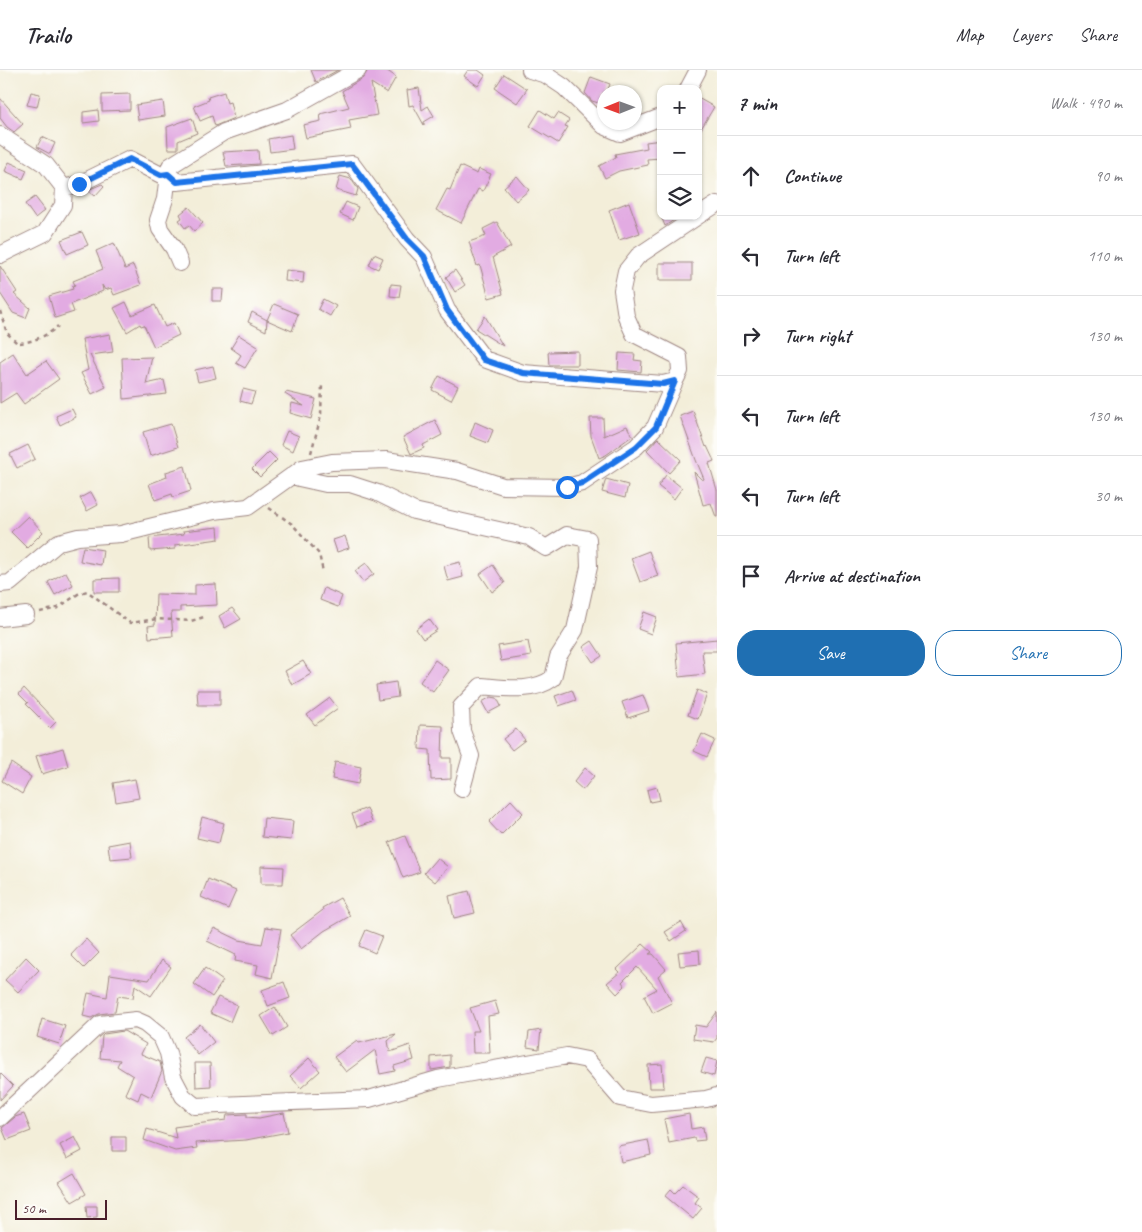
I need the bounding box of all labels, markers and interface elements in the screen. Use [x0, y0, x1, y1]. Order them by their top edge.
text: Trailo [25, 20, 71, 50]
text: Map [956, 24, 984, 46]
text: Layers [1012, 24, 1051, 46]
text: Share [1079, 24, 1117, 46]
north arrow [597, 85, 642, 130]
map controls [657, 85, 702, 220]
button: + [657, 85, 702, 130]
text: 7 min [737, 90, 777, 116]
text: Walk · 490 m [1050, 93, 1122, 113]
button: − [657, 130, 702, 175]
icon: ahead [737, 162, 765, 190]
text: Continue [784, 164, 841, 188]
text: 90 m [1095, 166, 1122, 186]
route end [68, 173, 91, 196]
button: layers [657, 175, 702, 220]
icon: left [737, 242, 765, 270]
text: Turn left [784, 244, 839, 268]
text: 110 m [1088, 246, 1122, 266]
icon: right [737, 322, 765, 350]
text: Turn right [784, 324, 851, 348]
text: 130 m [1088, 326, 1122, 346]
icon: left [737, 402, 765, 430]
text: Turn left [784, 404, 839, 428]
text: 130 m [1088, 406, 1122, 426]
route start [556, 476, 579, 499]
icon: left [737, 482, 765, 510]
text: Turn left [784, 484, 839, 508]
text: 30 m [1095, 486, 1122, 506]
icon: arrive [737, 562, 765, 590]
text: Arrive at destination [784, 564, 920, 588]
button: Save [737, 630, 925, 676]
button: Share [935, 630, 1122, 676]
scale bar [15, 1197, 108, 1220]
text: 50 m [22, 1200, 46, 1217]

